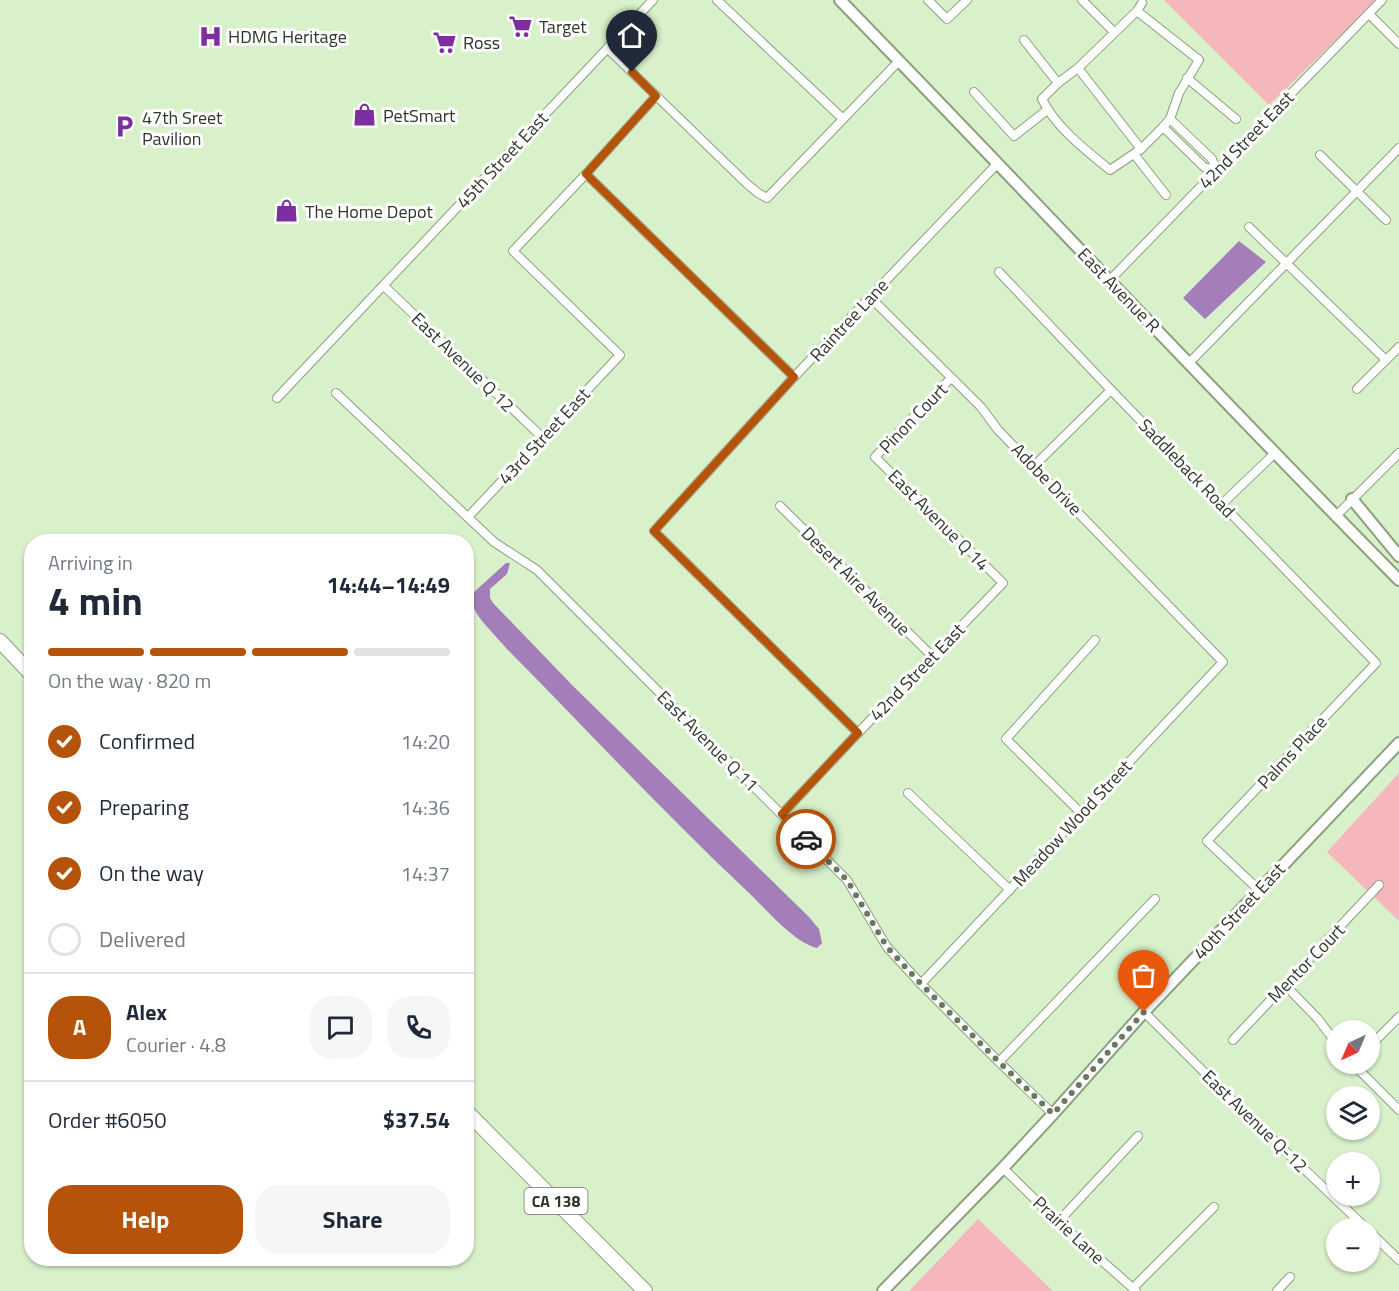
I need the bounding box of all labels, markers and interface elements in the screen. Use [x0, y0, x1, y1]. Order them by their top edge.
pin [606, 10, 657, 72]
supermarket icon: Target [508, 13, 534, 39]
place label: Target [539, 13, 587, 40]
icon: home [615, 19, 648, 52]
hospital icon: HDMG Heritage [197, 23, 223, 49]
place label: HDMG Heritage [228, 23, 347, 50]
supermarket icon: Ross [432, 29, 458, 55]
place label: Ross [463, 29, 500, 56]
street label: 42nd Street East [1192, 84, 1300, 195]
shop icon: PetSmart [352, 102, 378, 128]
place label: PetSmart [383, 102, 456, 129]
place label: 47th Sreet Pavilion [142, 104, 223, 152]
street label: 45th Street East [450, 105, 555, 215]
parking icon: 47th Sreet Pavilion [111, 114, 137, 140]
shop icon: The Home Depot [274, 198, 300, 224]
place label: The Home Depot [305, 198, 433, 225]
street label: East Avenue R [1071, 241, 1167, 339]
street label: Raintree Lane [803, 273, 895, 367]
street label: East Avenue Q 12 [405, 306, 521, 418]
street label: Pinon Court [873, 376, 954, 459]
street label: 43rd Street East [492, 381, 597, 490]
street label: Saddleback Road [1132, 412, 1242, 524]
street label: Adobe Drive [1005, 437, 1089, 521]
street label: East Avenue Q 14 [882, 463, 996, 577]
street label: Desert Aire Avenue [795, 520, 917, 642]
text: Arriving in [48, 547, 133, 578]
text: 14:44–14:49 [327, 568, 450, 602]
text: 4 min [48, 571, 143, 630]
street label: 42nd Street East [863, 616, 971, 727]
text: On the way · 820 m [48, 665, 211, 696]
street label: East Avenue Q 11 [651, 684, 765, 798]
street label: Palms Place [1251, 709, 1333, 795]
text: Confirmed [99, 724, 195, 758]
icon: check [48, 725, 81, 758]
text: 14:20 [401, 726, 450, 757]
street label: Meadow Wood Street [1006, 753, 1138, 892]
text: Preparing [99, 790, 189, 824]
icon: check [48, 791, 81, 824]
text: 14:36 [401, 792, 450, 823]
courier [776, 809, 836, 869]
icon: car [790, 823, 823, 856]
text: On the way [99, 856, 204, 890]
street label: 40th Street East [1187, 856, 1292, 966]
icon: check [48, 857, 81, 890]
text: 14:37 [401, 858, 450, 889]
street label: Mentor Court [1261, 917, 1351, 1009]
text: Delivered [99, 922, 186, 956]
pin [1118, 950, 1169, 1012]
icon: bag [1127, 959, 1160, 992]
text: Alex [126, 995, 167, 1029]
button: chat [309, 996, 372, 1059]
button: phone [387, 996, 450, 1059]
text: A [73, 1010, 86, 1044]
north arrow [1326, 1020, 1380, 1074]
map controls [1326, 1020, 1380, 1272]
text: Courier · 4.8 [126, 1029, 226, 1060]
street label: East Avenue Q-12 [1196, 1063, 1314, 1179]
button: layers [1326, 1086, 1380, 1140]
text: Order #6050 [48, 1103, 167, 1137]
text: $37.54 [383, 1103, 450, 1137]
button: + [1326, 1152, 1380, 1206]
button: Help [48, 1185, 243, 1254]
button: Share [255, 1185, 450, 1254]
road number: CA 138 [524, 1188, 588, 1214]
street label: Prairie Lane [1027, 1190, 1111, 1270]
button: − [1326, 1218, 1380, 1272]

